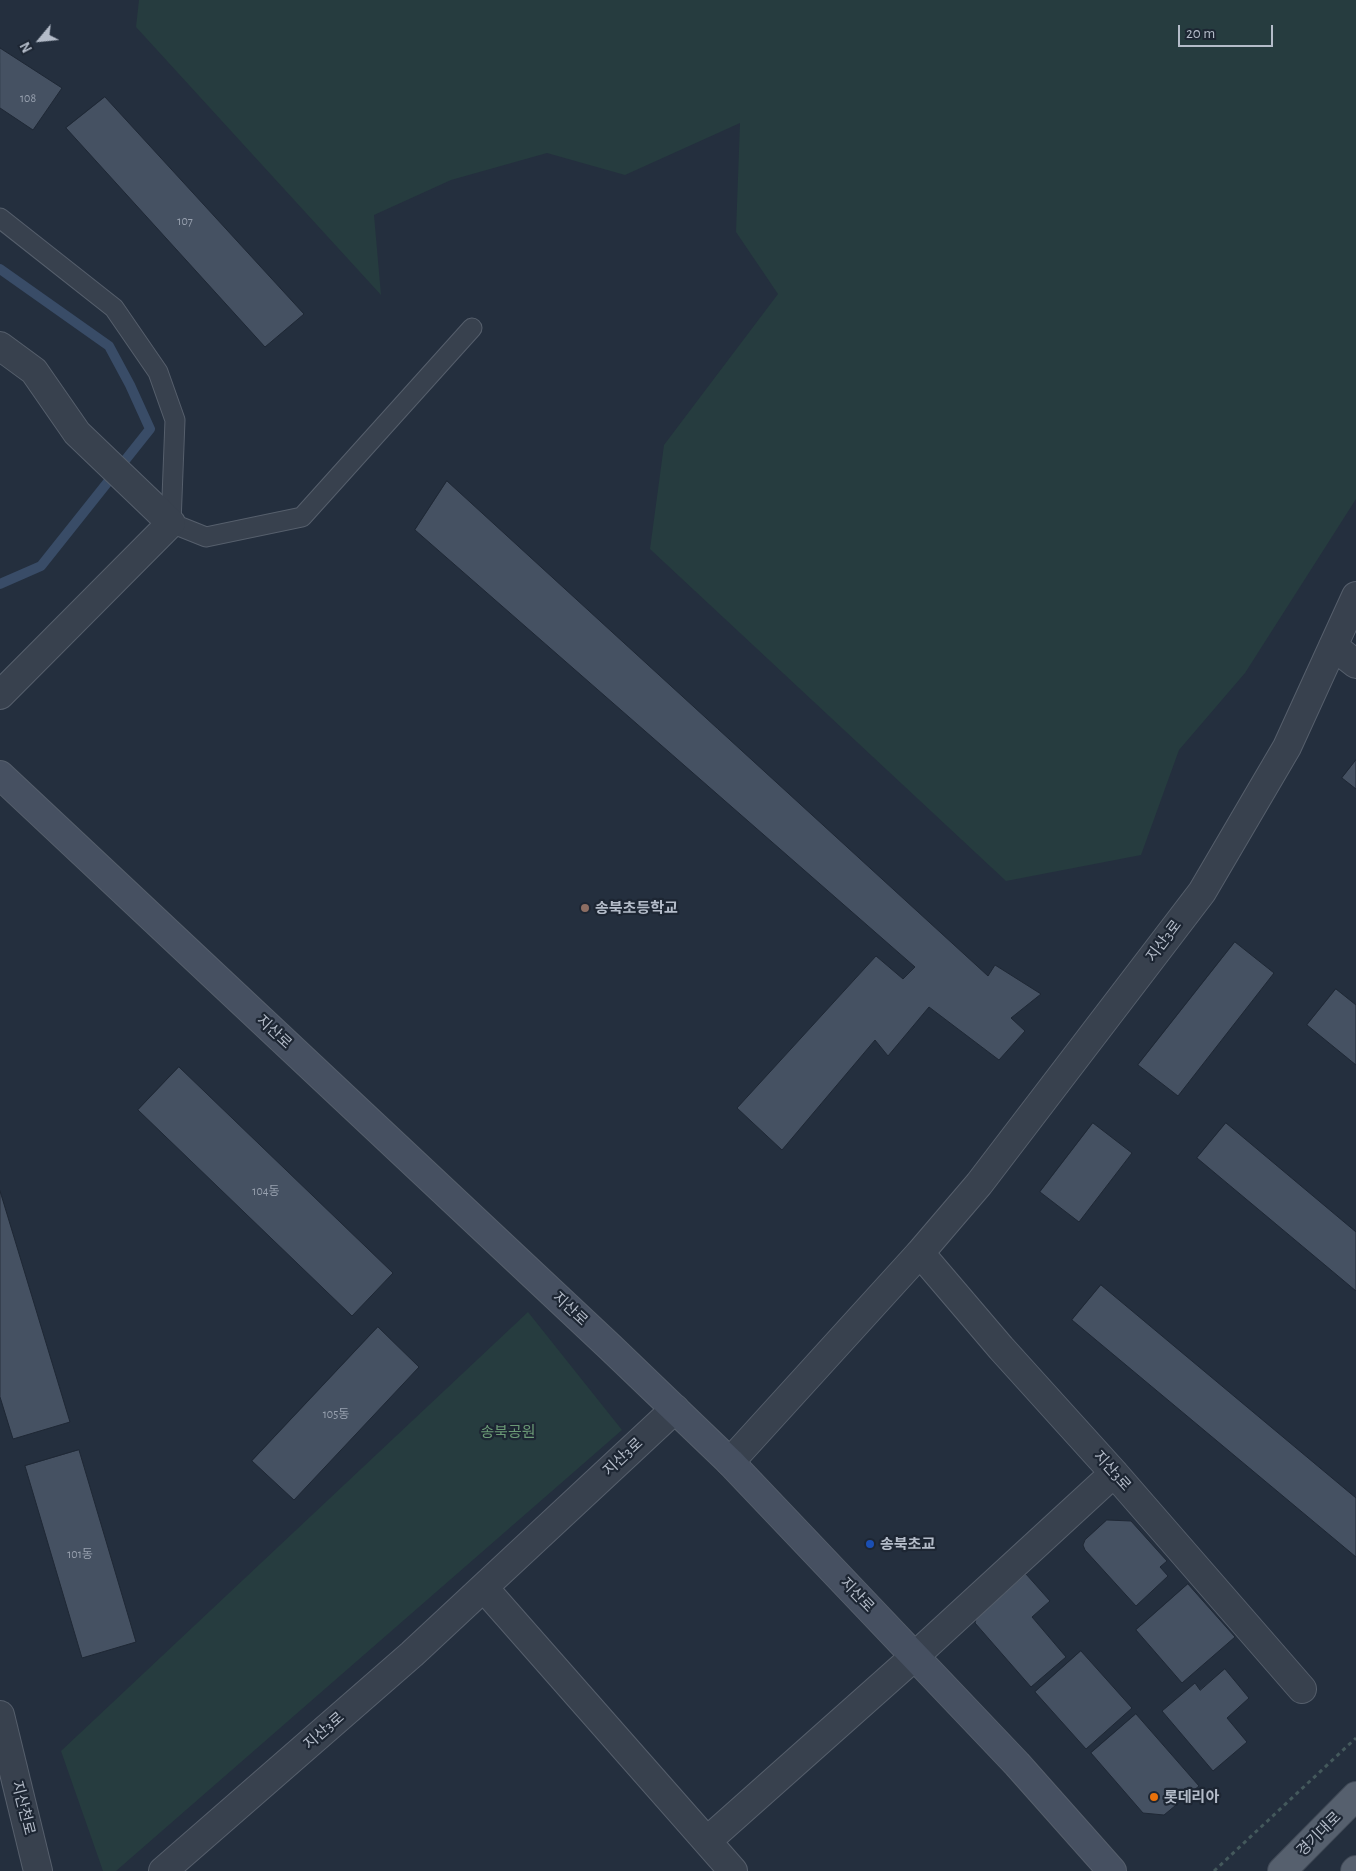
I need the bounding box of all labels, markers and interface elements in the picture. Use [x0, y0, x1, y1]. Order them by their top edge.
north arrow [15, 15, 65, 65]
scale bar [1181, 15, 1276, 47]
text: 20 m [1186, 26, 1215, 41]
text: N [18, 39, 35, 55]
house number: 108 [20, 91, 36, 105]
house number: 107 [177, 214, 193, 228]
place label: 송북초등학교 [595, 899, 678, 917]
marker: 송북초등학교 [579, 902, 591, 914]
street label: 지산3로 [1142, 917, 1186, 965]
street label: 지산로 [253, 1011, 295, 1053]
house number: 104동 [252, 1184, 280, 1198]
street label: 지산로 [549, 1288, 591, 1330]
house number: 105동 [323, 1407, 349, 1421]
park label: 송북공원 [480, 1423, 536, 1441]
street label: 지산3로 [599, 1434, 647, 1480]
street label: 지산3로 [1089, 1447, 1135, 1495]
place label: 송북초교 [880, 1535, 935, 1553]
marker: 송북초교 [864, 1538, 876, 1550]
house number: 101동 [67, 1547, 93, 1561]
street label: 지산로 [836, 1574, 878, 1616]
street label: 지산3로 [300, 1709, 348, 1753]
street label: 지산천로 [8, 1779, 38, 1837]
place label: 롯데리아 [1164, 1788, 1219, 1806]
marker: 롯데리아 [1148, 1791, 1160, 1803]
street label: 경기대로 [1293, 1808, 1345, 1860]

